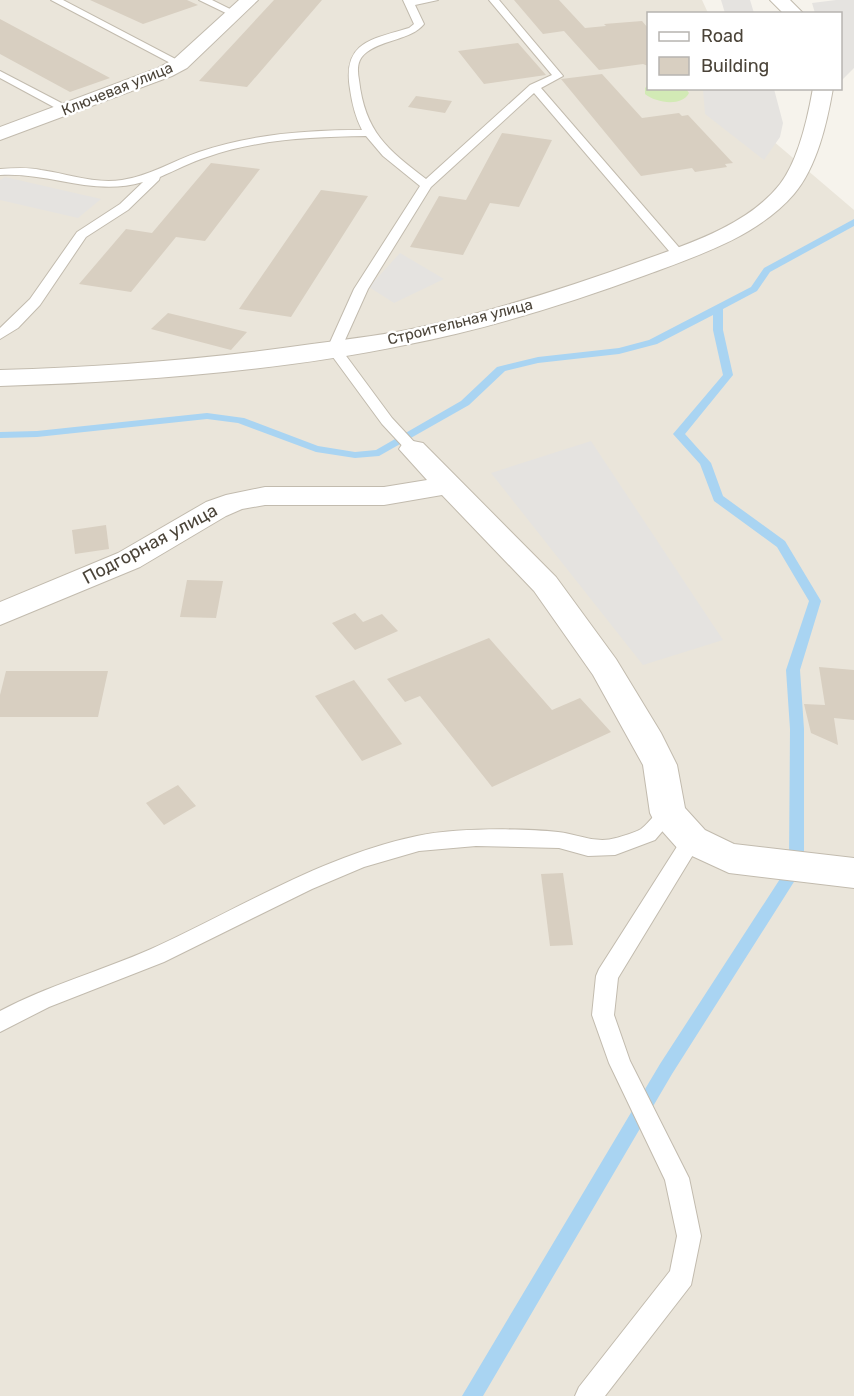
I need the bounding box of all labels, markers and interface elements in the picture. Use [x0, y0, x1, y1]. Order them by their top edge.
legend [647, 12, 842, 90]
text: Road [701, 25, 744, 47]
text: Building [701, 55, 769, 77]
street label: Ключевая улица [59, 58, 175, 120]
street label: Строительная улица [386, 295, 534, 349]
street label: Подгорная улица [79, 499, 221, 589]

